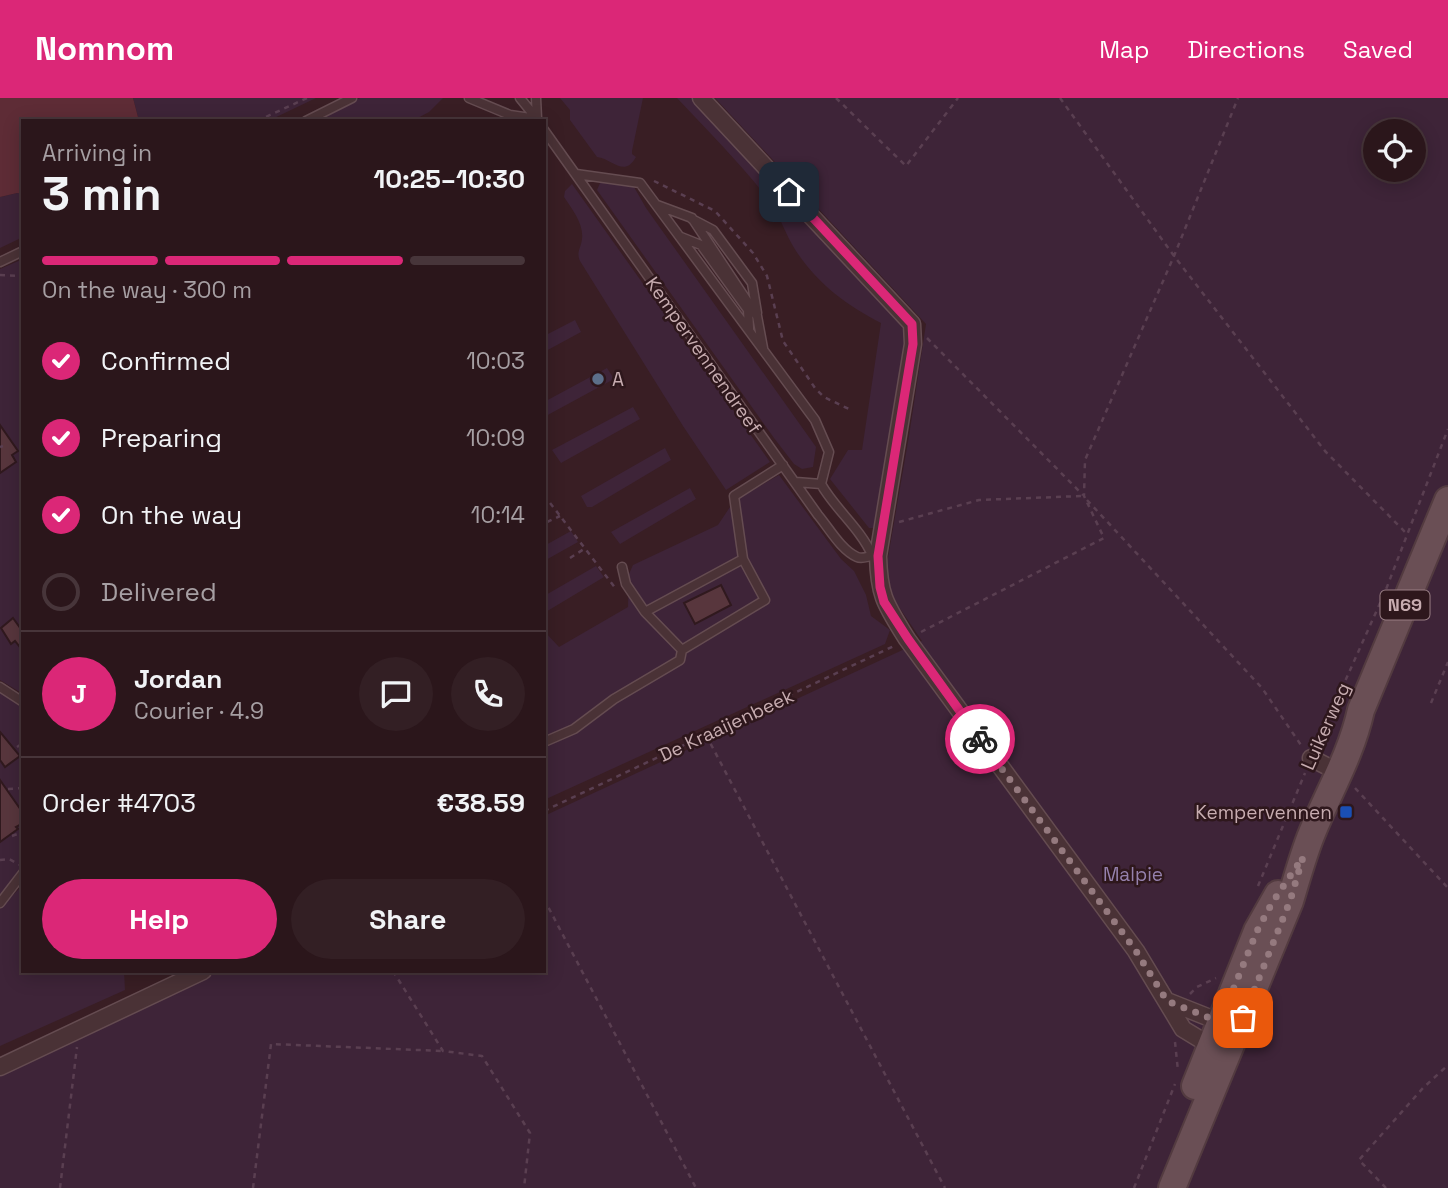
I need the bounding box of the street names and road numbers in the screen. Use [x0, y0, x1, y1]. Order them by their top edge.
street label: Kempervennendreef [640, 272, 767, 439]
road number: N69 [1380, 590, 1430, 620]
street label: Luikerweg [1295, 679, 1356, 774]
street label: De Kraaijenbeek [655, 683, 798, 768]

